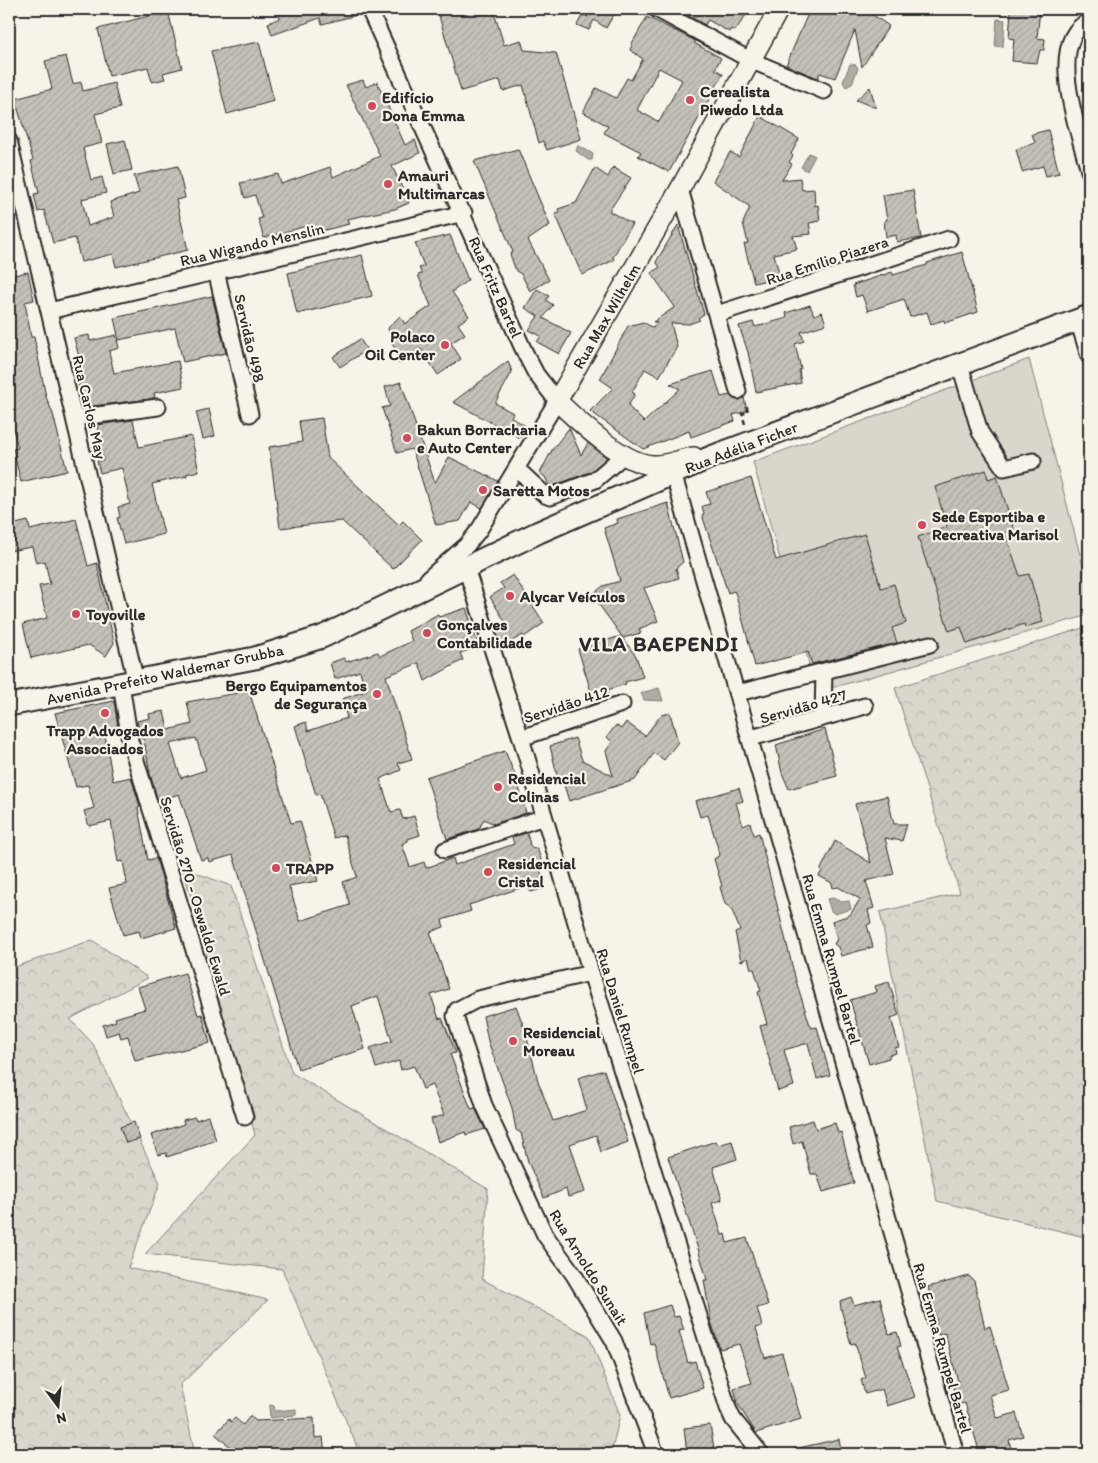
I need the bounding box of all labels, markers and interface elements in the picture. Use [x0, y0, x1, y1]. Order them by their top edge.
place label: Cerealista Piwedo Ltda [700, 82, 784, 119]
place label: Edifício Dona Emma [382, 88, 465, 125]
marker: Cerealista Piwedo Ltda [684, 94, 696, 106]
marker: Edifício Dona Emma [366, 100, 378, 112]
place label: Amauri Multimarcas [397, 166, 485, 203]
marker: Amauri Multimarcas [382, 178, 394, 190]
street label: Rua Wigando Menslin [178, 219, 326, 270]
street label: Rua Emílio Piazera [764, 232, 891, 289]
street label: Rua Fritz Bartel [465, 234, 527, 341]
street label: Rua Max Wilhelm [569, 260, 644, 372]
street label: Servidão 498 [230, 292, 269, 384]
place label: Polaco Oil Center [365, 327, 436, 364]
marker: Polaco Oil Center [439, 339, 451, 351]
street label: Rua Carlos May [68, 353, 111, 462]
street label: Rua Adélia Ficher [682, 417, 800, 478]
place label: Bakun Borracharia e Auto Center [417, 420, 547, 457]
marker: Bakun Borracharia e Auto Center [401, 432, 413, 444]
place label: Saretta Motos [493, 481, 590, 500]
marker: Saretta Motos [477, 484, 489, 496]
place label: Sede Esportiba e Recreativa Marisol [932, 507, 1059, 544]
marker: Sede Esportiba e Recreativa Marisol [916, 519, 928, 531]
place label: Alycar Veículos [519, 587, 625, 607]
marker: Alycar Veículos [504, 590, 516, 602]
place label: Toyoville [85, 605, 146, 625]
marker: Toyoville [70, 608, 82, 620]
place label: Gonçalves Contabilidade [437, 615, 533, 652]
marker: Gonçalves Contabilidade [421, 627, 433, 639]
district label: VILA BAEPENDI [579, 631, 739, 656]
street label: Avenida Prefeito Waldemar Grubba [45, 640, 286, 709]
place label: Bergo Equipamentos de Segurança [225, 676, 367, 714]
street label: Servidão 412 [521, 682, 612, 727]
street label: Servidão 427 [758, 685, 849, 728]
marker: Bergo Equipamentos de Segurança [371, 688, 383, 700]
marker: Trapp Advogados Associados [99, 707, 111, 719]
place label: Trapp Advogados Associados [45, 721, 164, 758]
place label: Residencial Colinas [508, 769, 586, 806]
marker: Residencial Colinas [492, 781, 504, 793]
street label: Servidão 270 - Oswaldo Ewald [156, 794, 235, 998]
place label: Residencial Cristal [498, 854, 576, 891]
place label: TRAPP [285, 859, 334, 878]
marker: TRAPP [270, 862, 282, 874]
marker: Residencial Cristal [482, 866, 494, 878]
street label: Rua Emma Rumpel Bartel [798, 872, 865, 1047]
street label: Rua Daniel Rumpel [592, 946, 649, 1077]
place label: Residencial Moreau [523, 1023, 601, 1060]
marker: Residencial Moreau [507, 1035, 519, 1047]
street label: Rua Arnoldo Sunait [545, 1206, 632, 1329]
street label: Rua Emma Rumpel Bartel [909, 1261, 976, 1436]
north arrow [32, 1380, 82, 1430]
text: N [54, 1409, 68, 1428]

